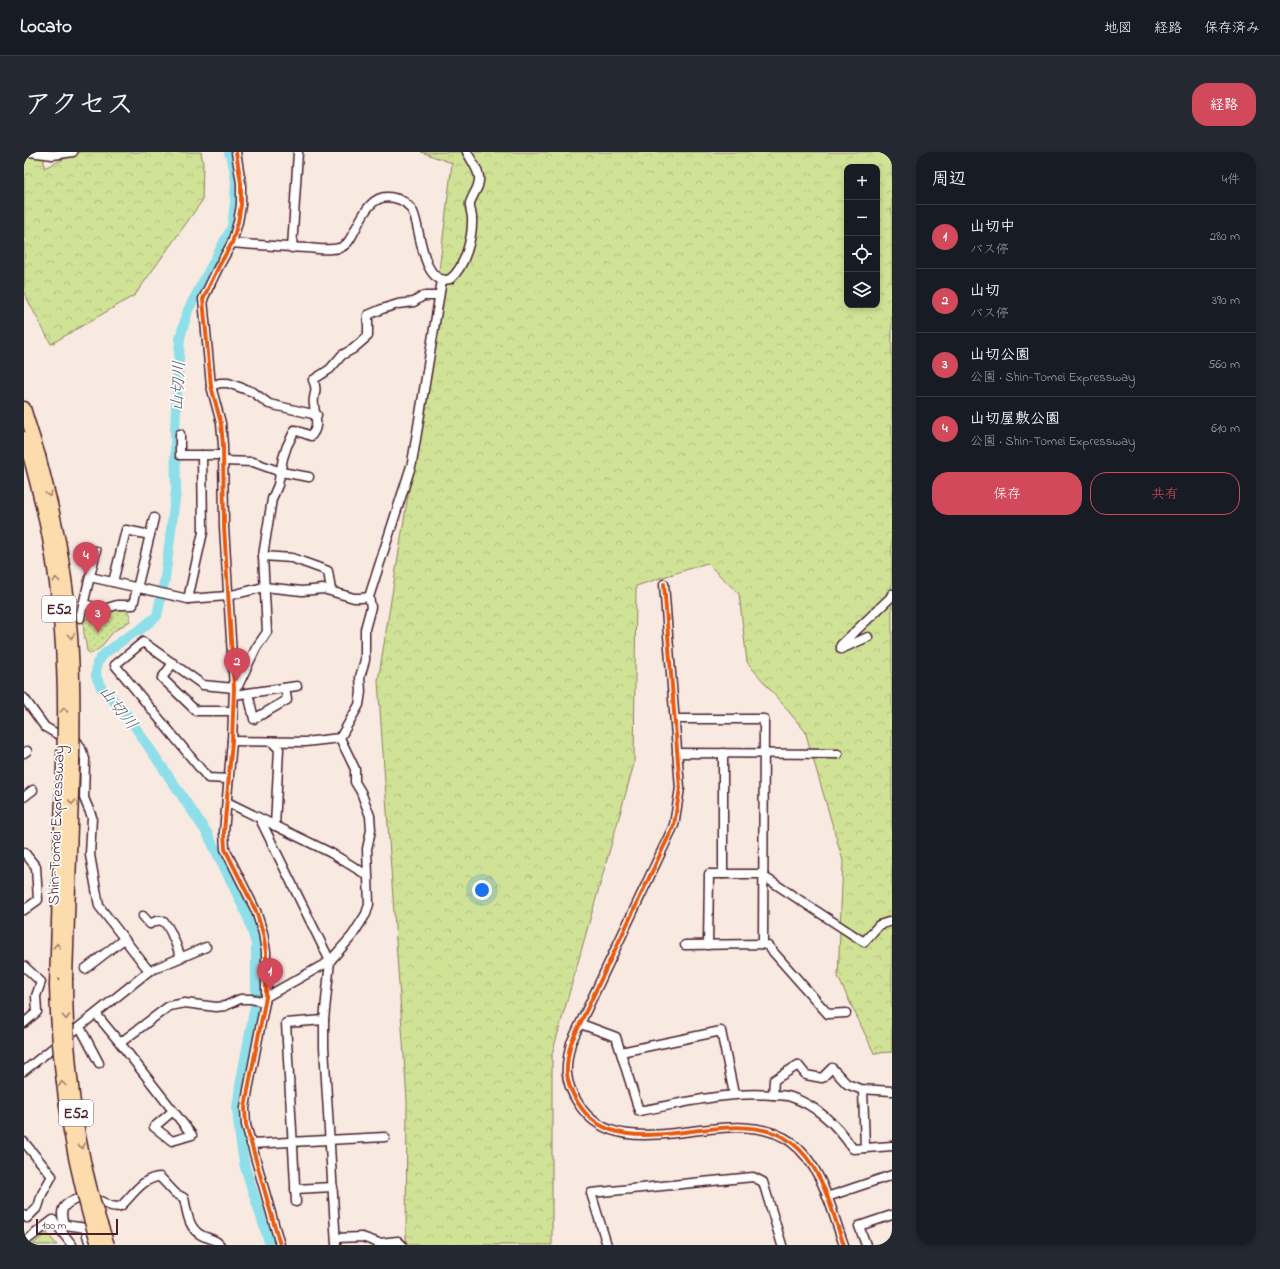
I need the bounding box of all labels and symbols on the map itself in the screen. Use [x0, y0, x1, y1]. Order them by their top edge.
water label: 山切川 [165, 360, 192, 412]
one-way arrow [45, 491, 53, 497]
pin: 4 [73, 542, 99, 575]
one-way arrow [52, 577, 61, 583]
road number: E52 [42, 596, 76, 622]
pin: 3 [85, 600, 111, 633]
one-way arrow [66, 633, 75, 639]
pin: 2 [224, 648, 250, 681]
water label: 山切川 [92, 680, 143, 736]
one-way arrow [60, 707, 68, 713]
street label: Shin-Tomei Expressway [42, 745, 72, 905]
one-way arrow [68, 799, 76, 805]
your location [472, 880, 492, 900]
one-way arrow [53, 943, 61, 949]
pin: 1 [257, 958, 283, 991]
one-way arrow [62, 1014, 71, 1020]
one-way arrow [58, 1081, 67, 1087]
road number: E52 [59, 1100, 93, 1126]
one-way arrow [77, 1143, 85, 1149]
scale bar [36, 1217, 118, 1236]

